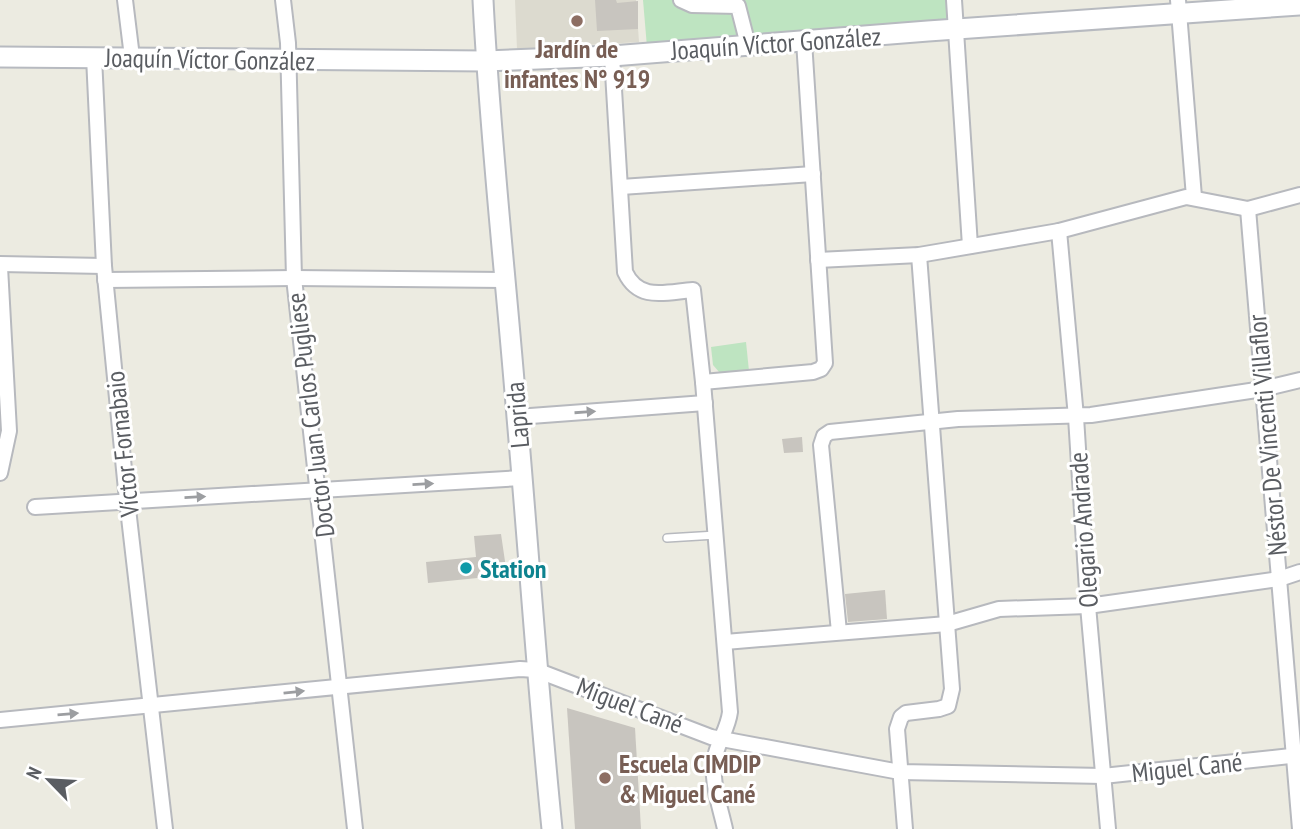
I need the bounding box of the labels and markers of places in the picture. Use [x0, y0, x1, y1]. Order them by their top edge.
marker: Jardín de infantes N° 919 [569, 13, 585, 29]
place label: Jardín de infantes N° 919 [504, 32, 650, 95]
place label: Station [480, 552, 546, 585]
marker: Station [458, 560, 474, 576]
place label: Escuela CIMDIP & Miguel Cané [619, 747, 761, 810]
marker: Escuela CIMDIP & Miguel Cané [597, 770, 613, 786]

